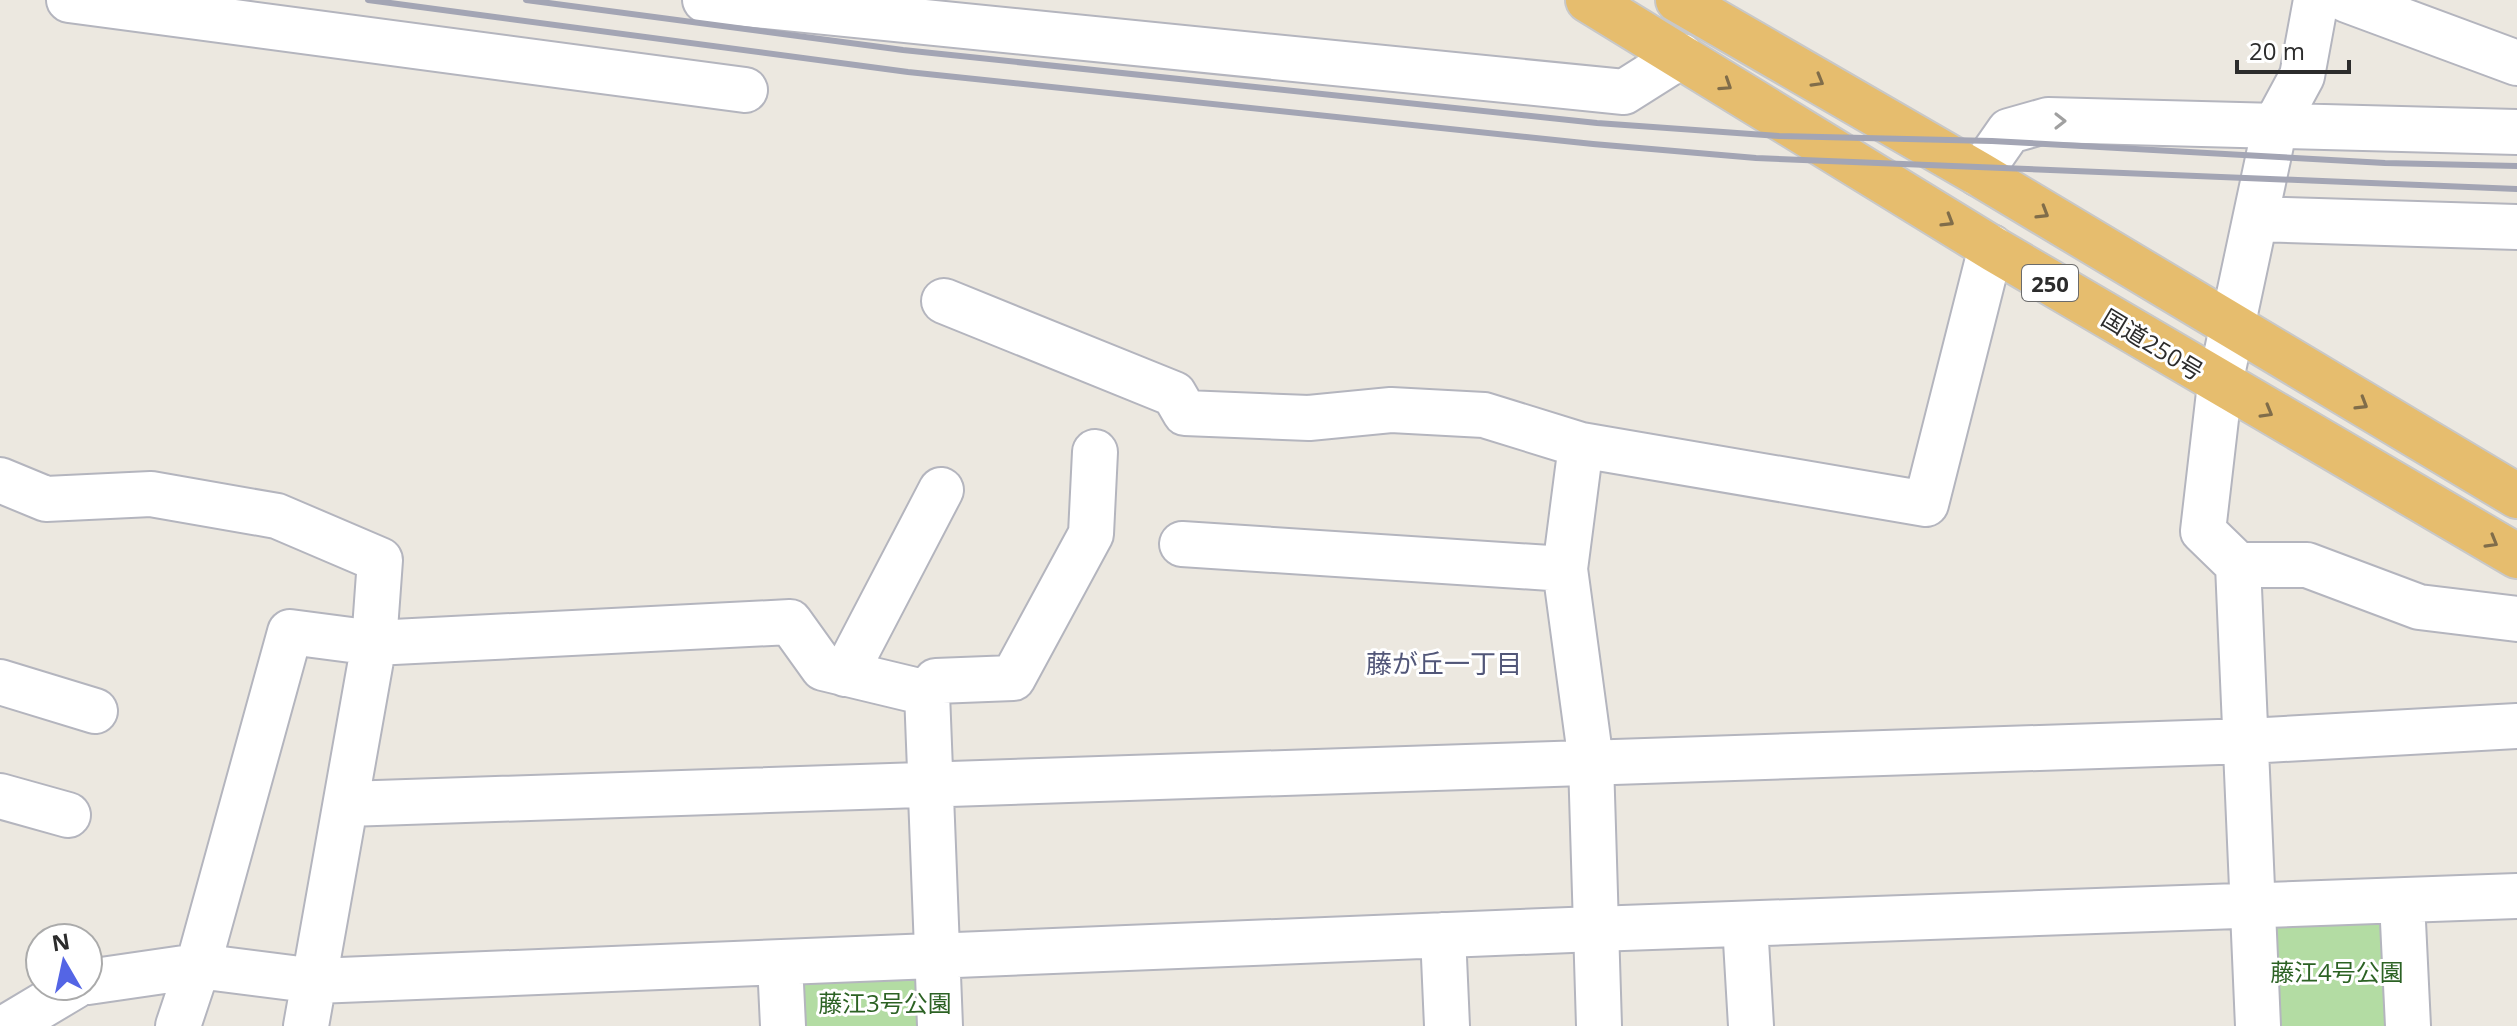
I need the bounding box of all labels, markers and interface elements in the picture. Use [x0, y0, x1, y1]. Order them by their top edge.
scale bar [2237, 24, 2349, 74]
text: 20 m [2249, 34, 2305, 67]
one-way arrow [1810, 71, 1824, 87]
one-way arrow [1718, 75, 1732, 90]
one-way arrow [2054, 112, 2067, 130]
one-way arrow [2034, 203, 2049, 219]
one-way arrow [1939, 212, 1954, 227]
road number: 250 [2022, 265, 2078, 301]
street label: 国道250号 [2096, 301, 2210, 387]
one-way arrow [2353, 394, 2368, 410]
one-way arrow [2258, 402, 2273, 418]
one-way arrow [2484, 532, 2498, 548]
district label: 藤が丘一丁目 [1366, 645, 1522, 681]
north arrow [24, 922, 104, 1002]
text: N [50, 925, 72, 957]
park label: 藤江4号公園 [2270, 955, 2404, 988]
park label: 藤江3号公園 [818, 986, 952, 1019]

